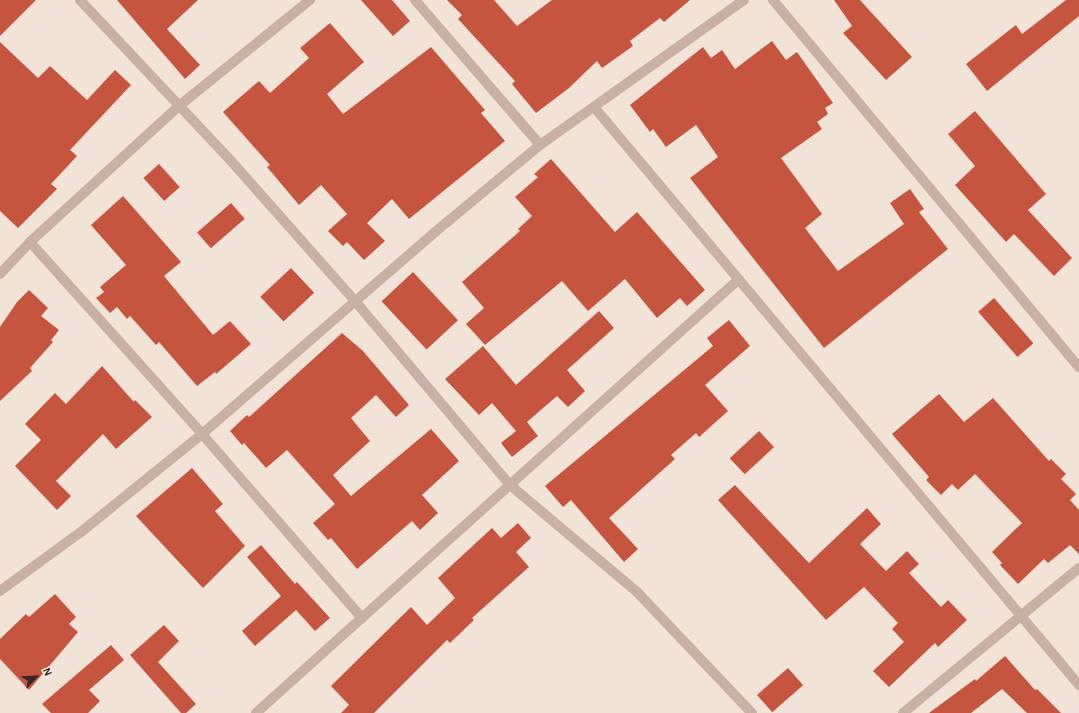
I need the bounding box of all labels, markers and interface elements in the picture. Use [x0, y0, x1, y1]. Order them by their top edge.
north arrow [16, 657, 56, 697]
text: N [41, 666, 54, 678]

